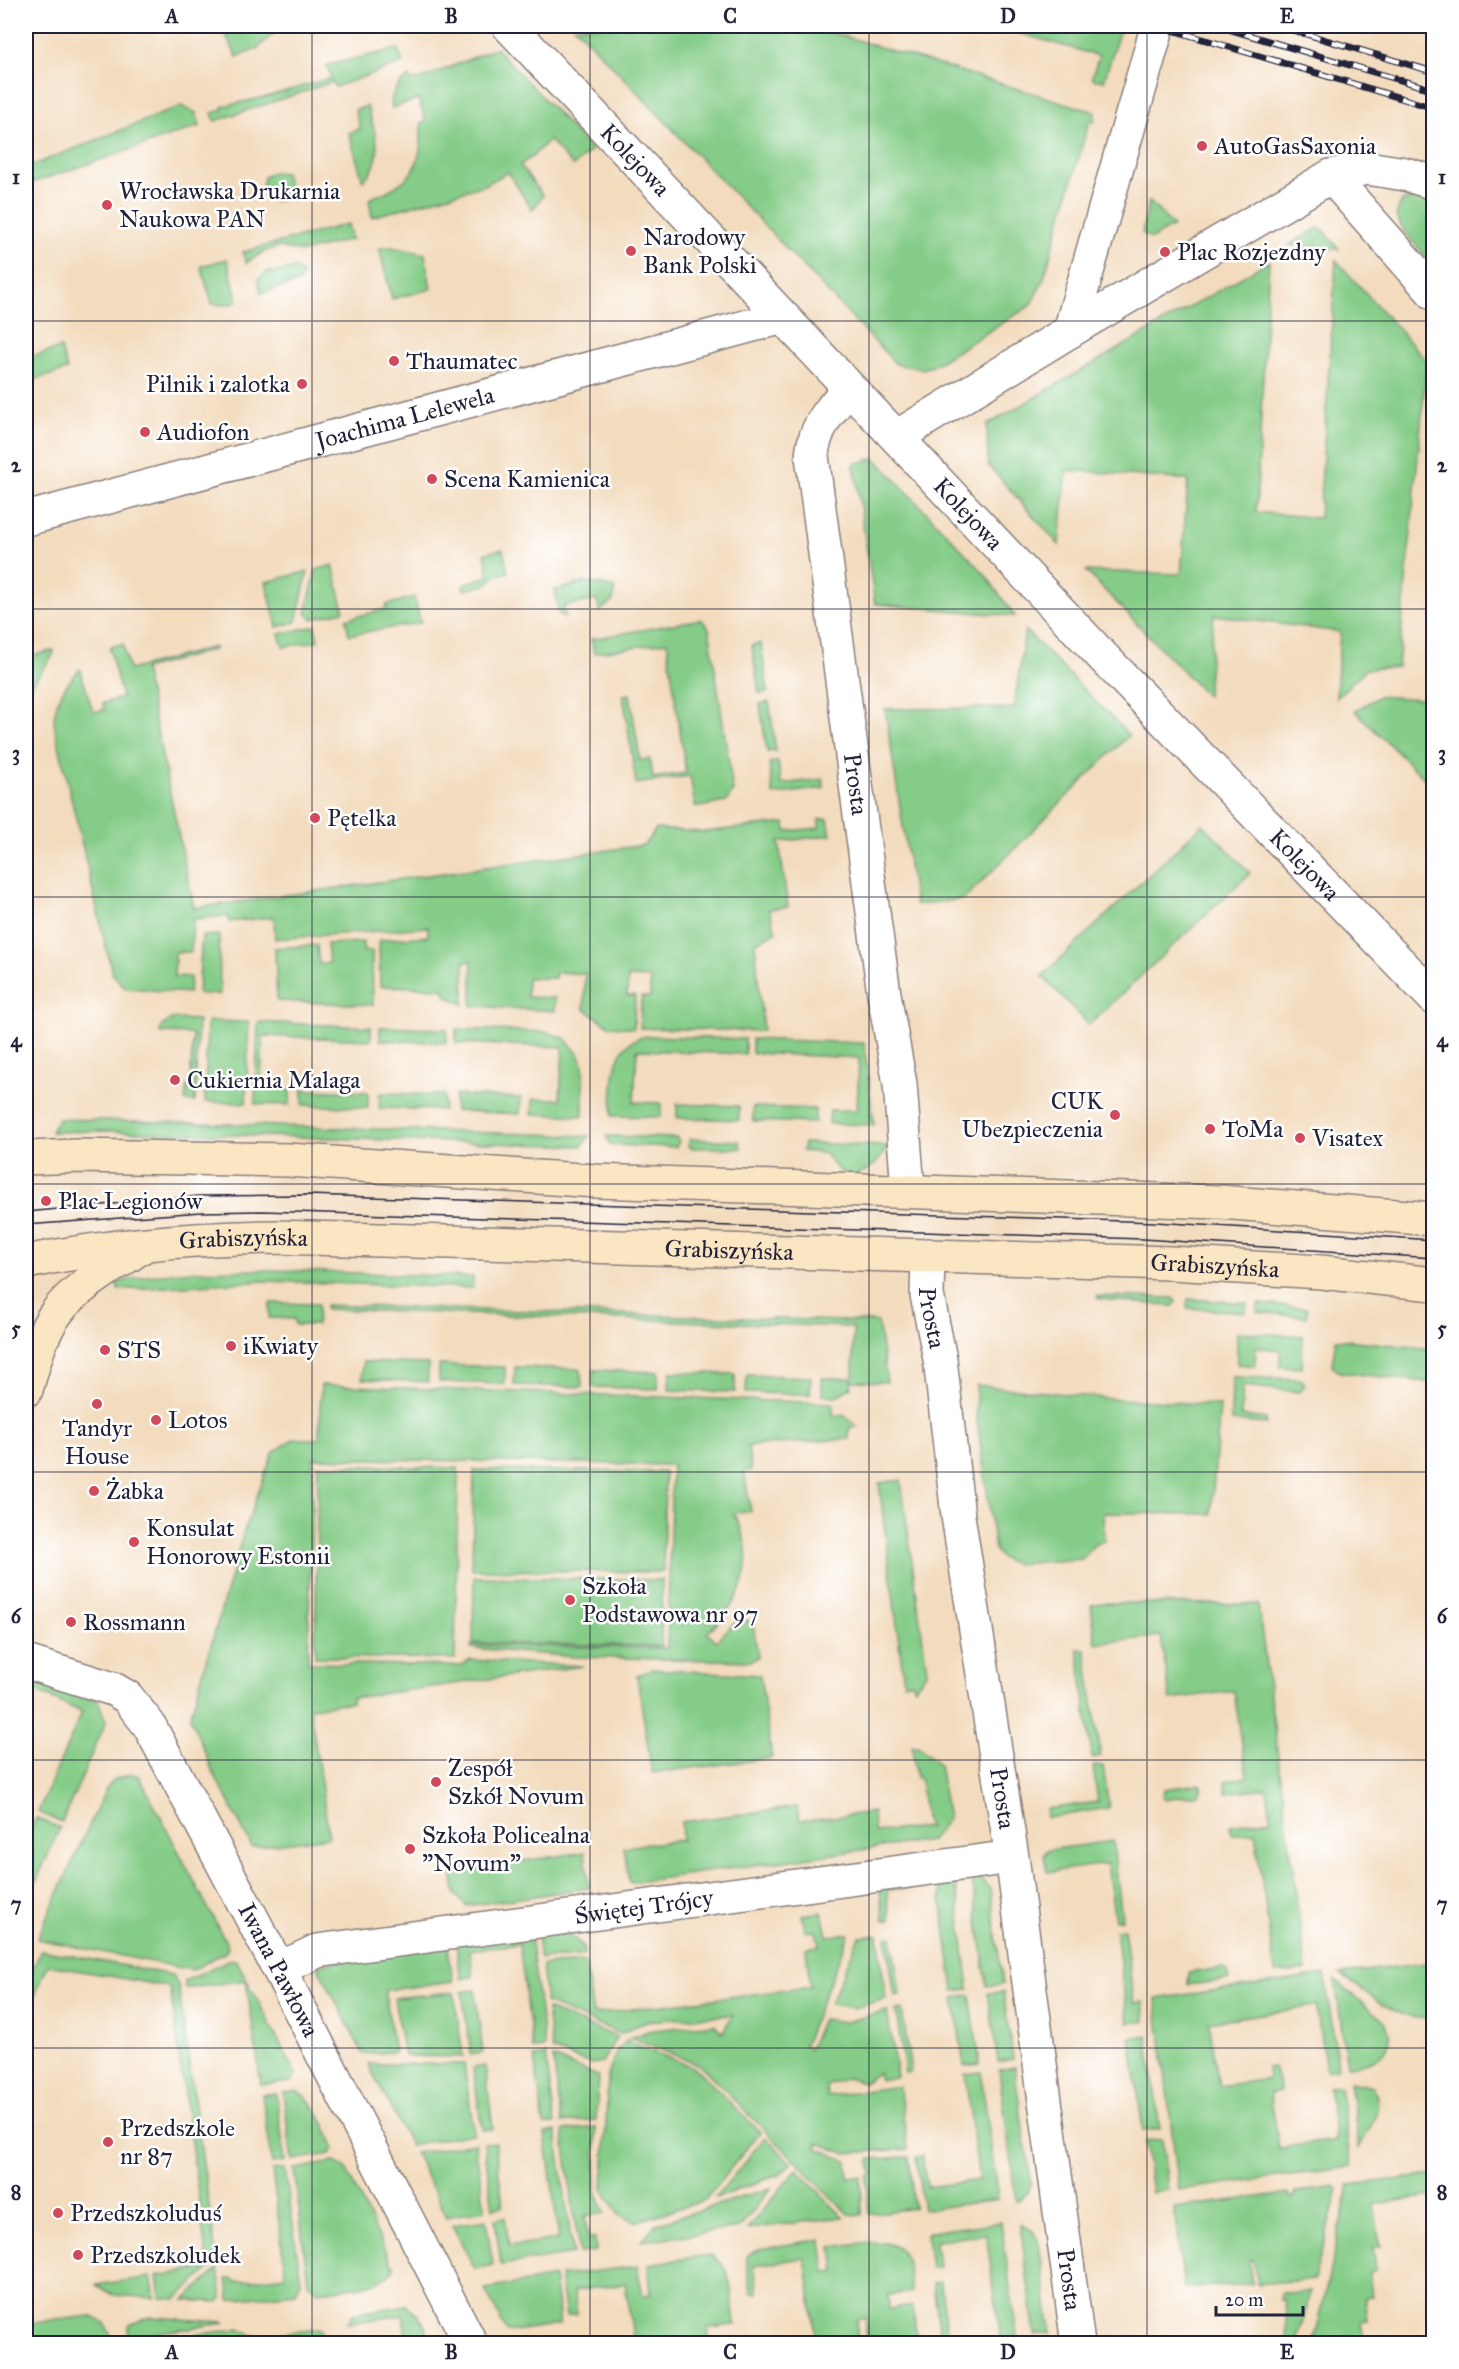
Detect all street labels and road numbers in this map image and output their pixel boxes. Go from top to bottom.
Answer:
street label: Kolejowa [594,117,677,203]
street label: Joachima Lelewela [309,380,498,457]
street label: Kolejowa [927,471,1010,557]
street label: Prosta [837,751,875,818]
street label: Kolejowa [1263,822,1347,908]
street label: Grabiszyńska [178,1222,309,1256]
street label: Grabiszyńska [664,1233,795,1267]
street label: Grabiszyńska [1150,1247,1281,1285]
street label: Prosta [912,1287,953,1352]
street label: Prosta [983,1765,1022,1832]
street label: Świętej Trójcy [573,1882,716,1931]
street label: Iwana Pawłowa [231,1898,327,2043]
street label: Prosta [1050,2247,1088,2313]

